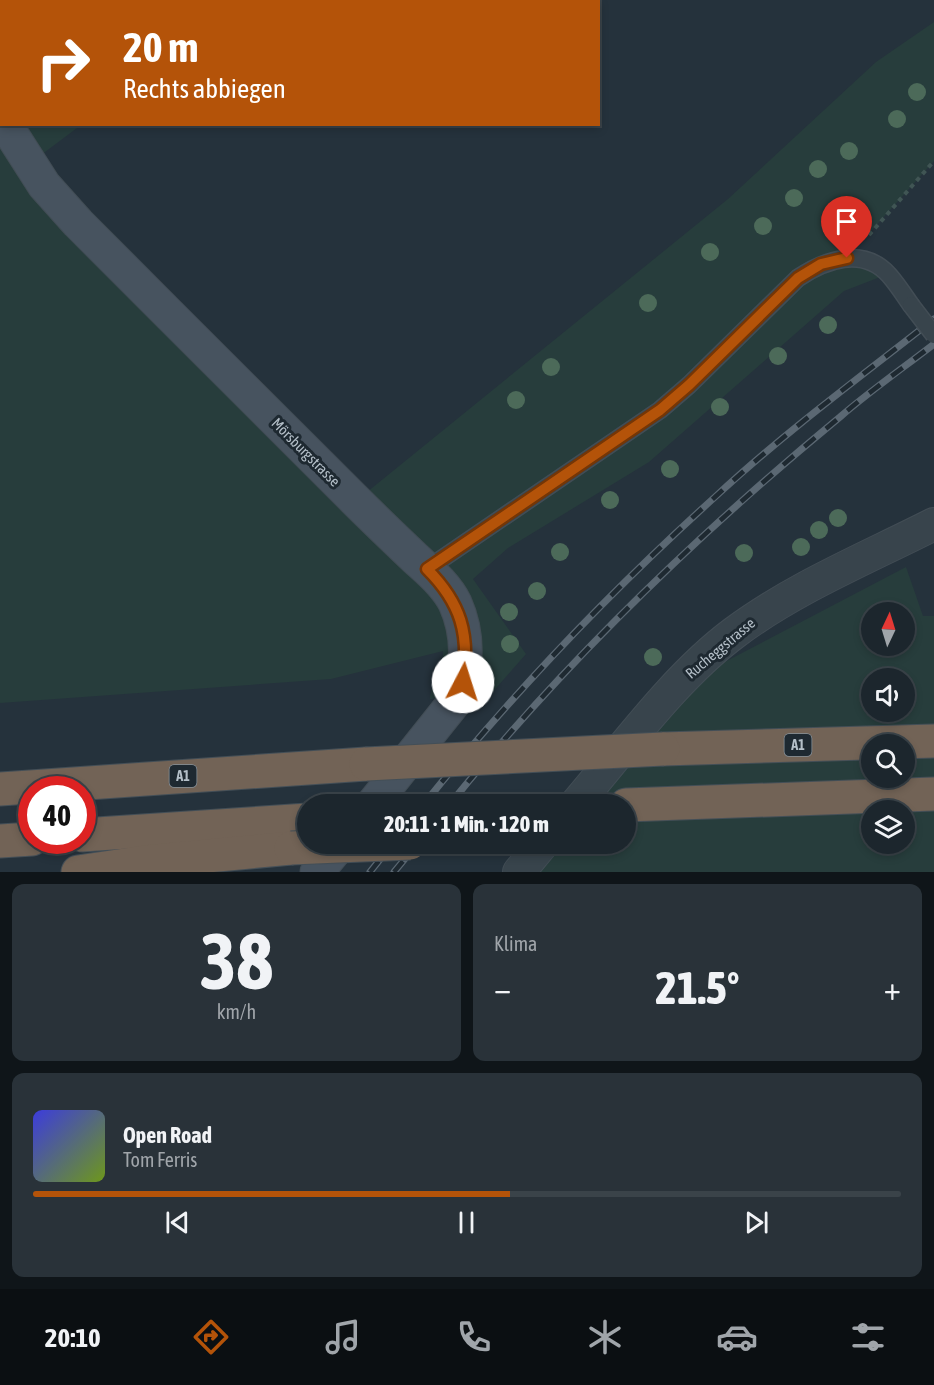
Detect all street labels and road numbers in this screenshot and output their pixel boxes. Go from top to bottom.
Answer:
street label: Mörsburgstrasse [268,414,344,490]
street label: Rucheggstrasse [682,614,758,682]
road number: A1 [784,734,812,756]
road number: A1 [170,765,196,787]

